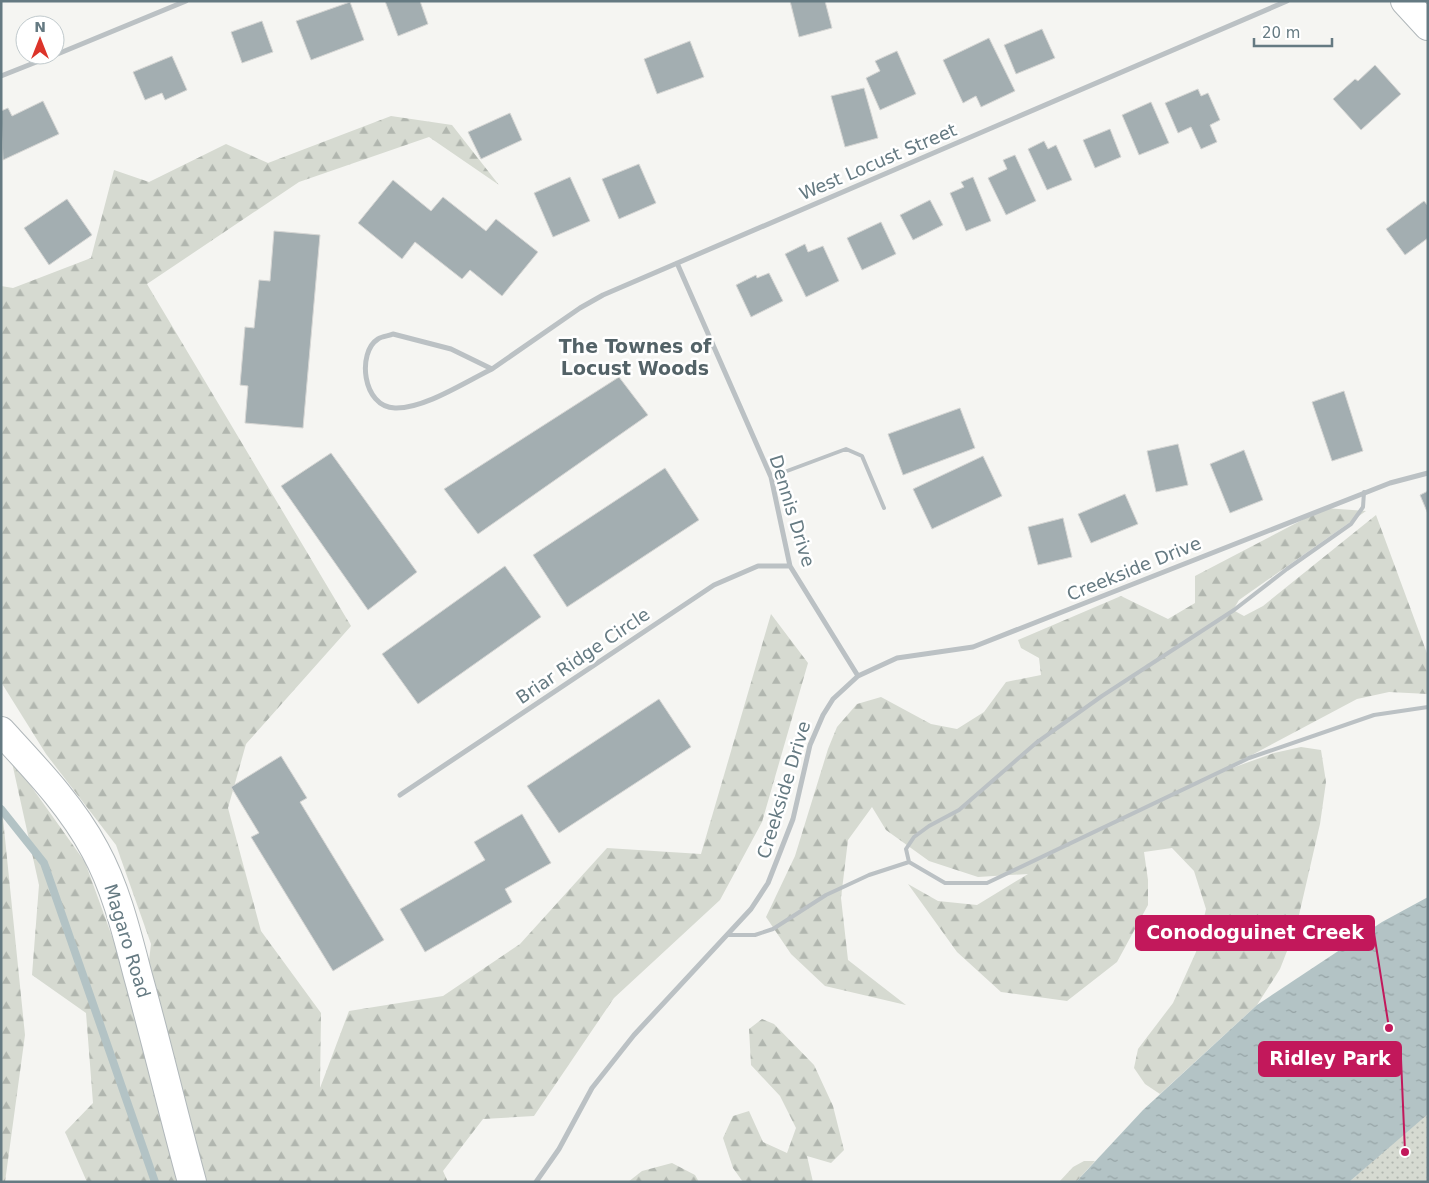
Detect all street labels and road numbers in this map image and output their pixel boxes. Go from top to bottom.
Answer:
street label: West Locust Street [796,119,960,204]
street label: Dennis Drive [766,452,819,569]
street label: Creekside Drive [1064,532,1204,605]
street label: Briar Ridge Circle [512,603,654,708]
street label: Creekside Drive [753,719,814,861]
street label: Magaro Road [100,881,155,1000]

